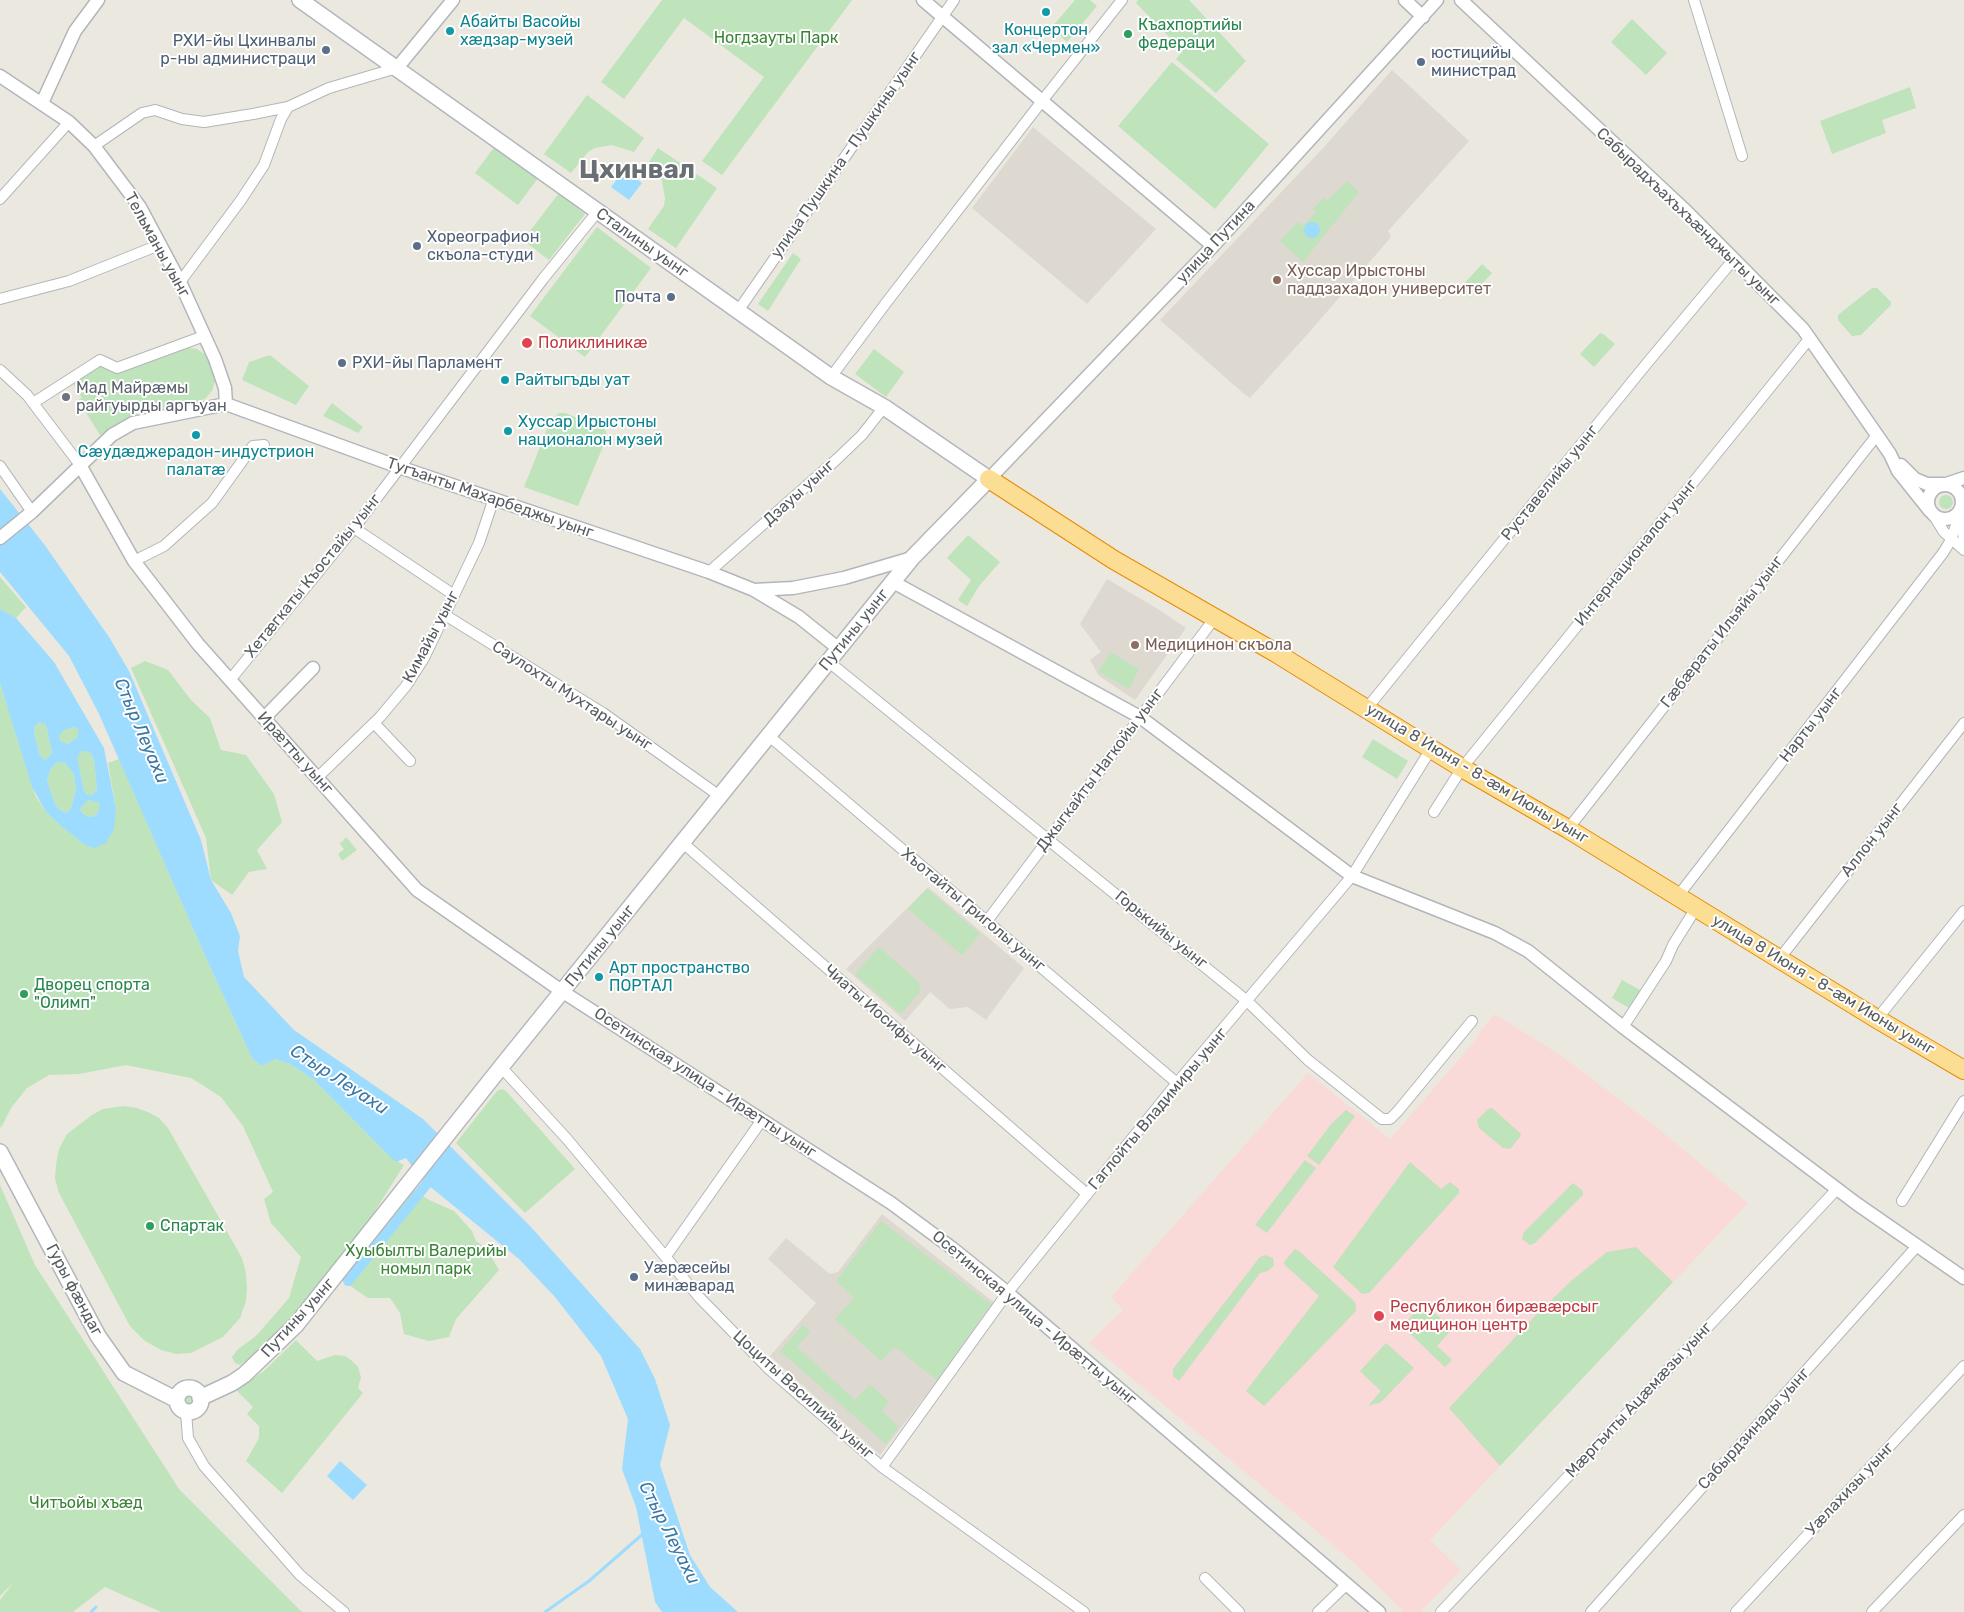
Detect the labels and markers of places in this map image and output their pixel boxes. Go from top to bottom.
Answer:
marker: Концертон зал «Чермен» [1040,6,1052,18]
place label: Абайты Васойы хæдзар-музей [460,12,581,50]
place label: Къахпортийы федераци [1138,15,1242,53]
place label: Концертон зал «Чермен» [992,20,1100,58]
marker: Абайты Васойы хæдзар-музей [444,25,456,37]
marker: Къахпортийы федераци [1122,28,1134,40]
place label: РХИ-йы Цхинвалы р-ны администраци [160,31,316,69]
place label: юстицийы министрад [1431,43,1516,81]
marker: РХИ-йы Цхинвалы р-ны администраци [320,44,332,56]
marker: юстицийы министрад [1415,56,1427,68]
place label: Хореографион скъола-студи [427,227,539,265]
marker: Хореографион скъола-студи [411,240,423,252]
place label: Хуссар Ирыстоны паддзахадон университет [1287,261,1491,299]
marker: Хуссар Ирыстоны паддзахадон университет [1271,274,1283,286]
place label: Почта [615,287,661,307]
marker: Почта [665,291,677,303]
place label: Поликлиникæ [538,333,647,353]
marker: Поликлиникæ [520,336,534,350]
place label: РХИ-йы Парламент [352,353,502,373]
marker: РХИ-йы Парламент [336,357,348,369]
place label: Райтыгъды уат [515,370,630,390]
marker: Райтыгъды уат [499,374,511,386]
place label: Мад Майрæмы райгуырды аргъуан [76,378,227,416]
marker: Мад Майрæмы райгуырды аргъуан [60,391,72,403]
place label: Хуссар Ирыстоны националон музей [518,412,663,450]
marker: Хуссар Ирыстоны националон музей [502,425,514,437]
marker: Сæудæджерадон-индустрион палатæ [190,429,202,441]
place label: Сæудæджерадон-индустрион палатæ [78,442,314,480]
place label: Медицинон скъола [1145,635,1292,655]
marker: Медицинон скъола [1129,639,1141,651]
place label: Арт пространство ПОРТАЛ [609,958,750,996]
marker: Арт пространство ПОРТАЛ [593,971,605,983]
place label: Дворец спорта "Олимп" [34,975,150,1013]
marker: Дворец спорта "Олимп" [18,988,30,1000]
place label: Спартак [160,1216,224,1236]
marker: Спартак [144,1220,156,1232]
place label: Уæрæсейы минæварад [644,1258,734,1296]
marker: Уæрæсейы минæварад [628,1271,640,1283]
place label: Республикон бирæвæрсыг медицинон центр [1390,1297,1598,1335]
marker: Республикон бирæвæрсыг медицинон центр [1372,1309,1386,1323]

